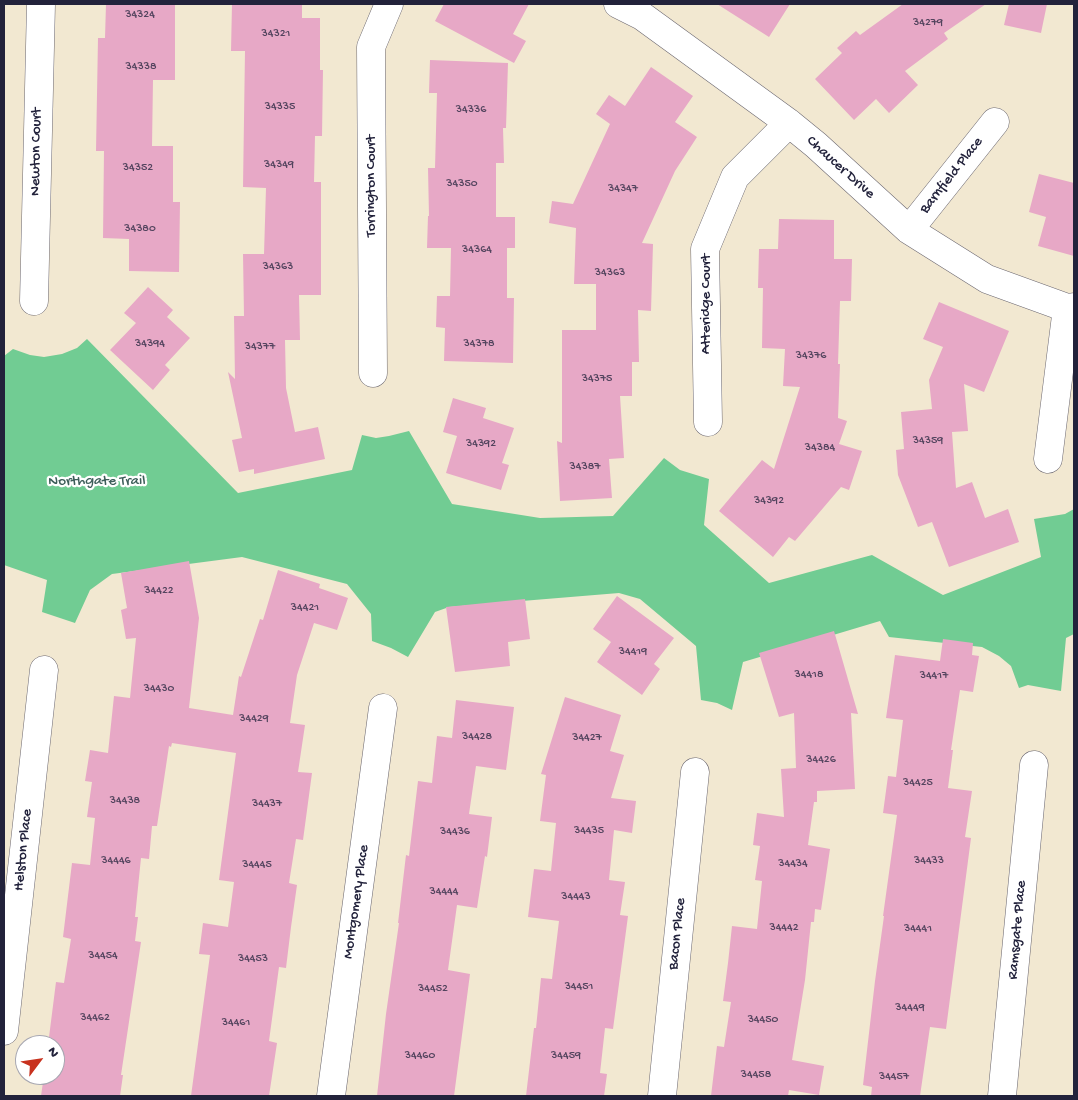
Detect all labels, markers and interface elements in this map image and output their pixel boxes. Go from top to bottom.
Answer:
house number: 34324 [125,8,155,22]
house number: 34279 [913,16,943,30]
house number: 34321 [262,27,290,41]
house number: 34338 [126,60,156,74]
house number: 34335 [265,100,295,114]
house number: 34336 [456,103,486,117]
street label: Newton Court [27,108,47,196]
street label: Chaucer Drive [802,133,878,203]
street label: Barnfield Place [916,134,988,218]
street label: Torrington Court [363,135,381,237]
house number: 34349 [264,158,294,172]
house number: 34352 [123,161,153,175]
house number: 34350 [446,177,478,191]
house number: 34347 [608,182,638,196]
house number: 34380 [124,222,156,236]
house number: 34364 [462,243,492,257]
street label: Atteridge Court [698,254,716,354]
house number: 34363 [263,260,293,274]
house number: 34363 [595,266,625,280]
house number: 34394 [135,337,165,351]
house number: 34378 [464,337,494,351]
house number: 34377 [245,340,275,354]
house number: 34376 [796,349,826,363]
house number: 34375 [582,372,612,386]
house number: 34359 [913,434,943,448]
house number: 34392 [466,437,496,451]
house number: 34384 [805,441,835,455]
house number: 34387 [570,460,600,474]
park label: Northgate Trail [48,473,146,491]
house number: 34392 [754,494,784,508]
house number: 34422 [144,584,174,598]
house number: 34421 [291,601,319,615]
house number: 34419 [619,645,647,659]
house number: 34418 [794,668,824,682]
house number: 34417 [920,669,948,683]
house number: 34430 [144,682,174,696]
house number: 34429 [239,712,269,726]
house number: 34428 [462,730,492,744]
house number: 34427 [572,731,602,745]
house number: 34426 [806,753,836,767]
house number: 34425 [903,776,933,790]
house number: 34438 [110,794,140,808]
house number: 34437 [252,797,282,811]
street label: Helston Place [11,808,37,892]
house number: 34435 [574,824,604,838]
house number: 34436 [440,825,470,839]
street label: Montgomery Place [340,844,374,960]
house number: 34446 [101,854,131,868]
house number: 34433 [914,854,944,868]
house number: 34434 [778,857,808,871]
house number: 34445 [242,858,272,872]
street label: Ramsgate Place [1005,880,1031,980]
house number: 34444 [430,885,458,899]
house number: 34443 [561,890,591,904]
street label: Bacon Place [665,897,691,971]
house number: 34442 [769,921,799,935]
house number: 34441 [904,922,932,936]
house number: 34454 [88,949,118,963]
house number: 34453 [238,952,268,966]
house number: 34451 [565,980,593,994]
house number: 34452 [418,982,448,996]
house number: 34449 [895,1001,925,1015]
house number: 34462 [80,1011,110,1025]
house number: 34450 [748,1013,778,1027]
house number: 34461 [222,1016,250,1030]
north arrow [15,1035,65,1085]
text: N [43,1044,62,1061]
house number: 34460 [405,1049,435,1063]
house number: 34459 [551,1049,581,1063]
house number: 34458 [741,1068,771,1082]
house number: 34457 [879,1070,909,1084]

